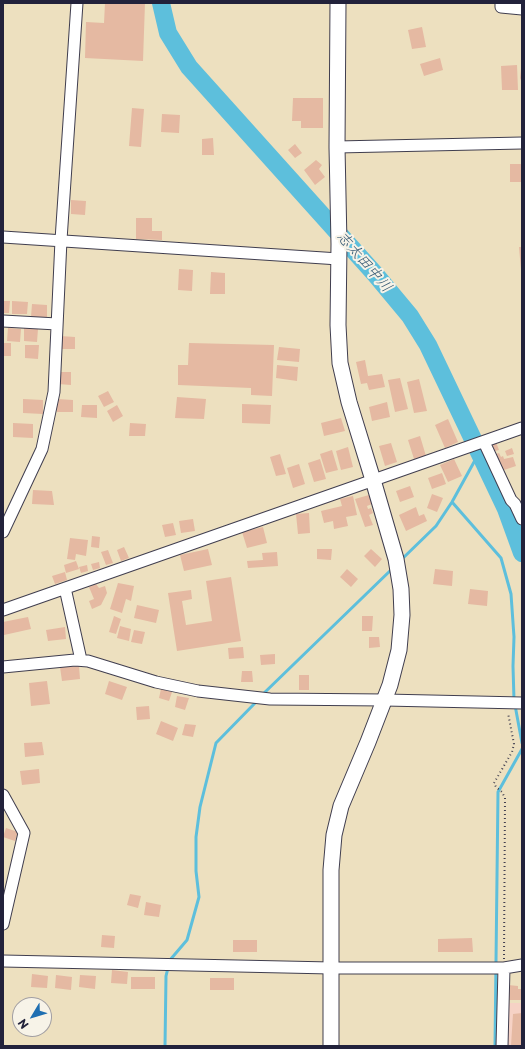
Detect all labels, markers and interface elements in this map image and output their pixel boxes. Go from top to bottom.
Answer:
water label: 志太田中川 [333,228,395,296]
north arrow [12,997,52,1037]
text: N [14,1015,32,1033]

